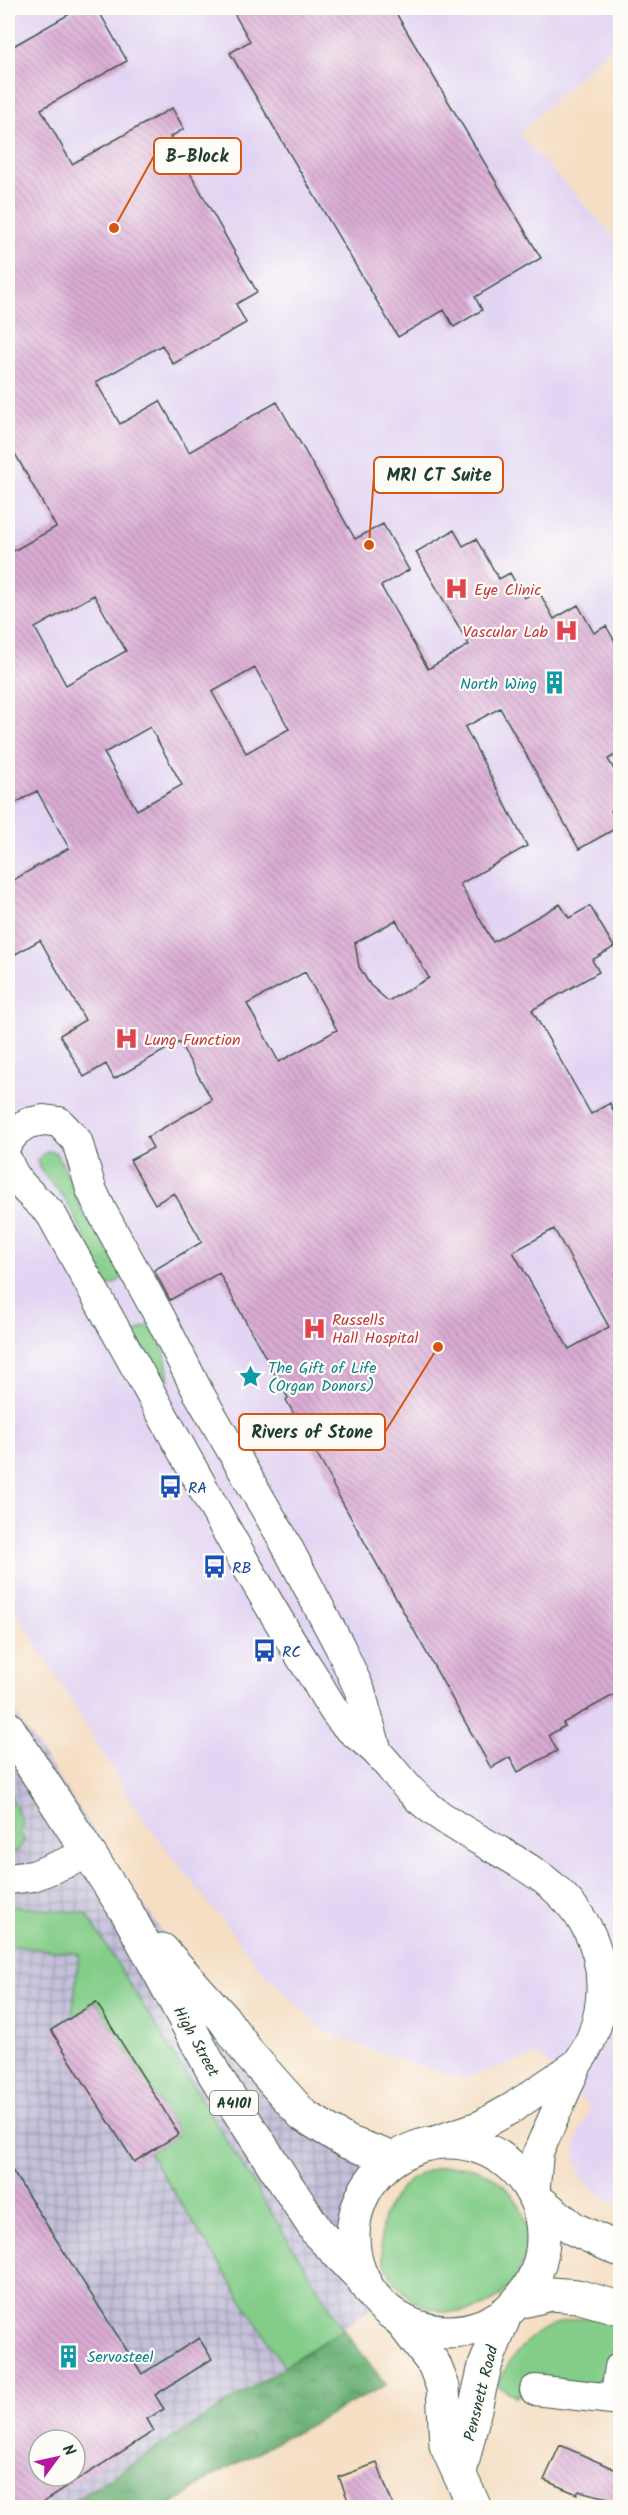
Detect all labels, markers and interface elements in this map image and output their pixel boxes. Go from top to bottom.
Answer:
callout: B-Block [154,138,241,174]
text: B-Block [166,143,229,172]
callout: MRI CT Suite [374,457,503,493]
text: MRI CT Suite [386,462,492,491]
hospital icon: Eye Clinic [443,576,469,602]
place label: Eye Clinic [474,578,541,603]
hospital icon: Vascular Lab [553,618,579,644]
place label: Vascular Lab [463,620,549,645]
building icon: North Wing [542,670,568,696]
place label: North Wing [460,672,537,697]
hospital icon: Lung Function [113,1026,139,1052]
place label: Lung Function [144,1028,240,1053]
place label: Russells Hall Hospital [332,1308,418,1351]
hospital icon: Russells Hall Hospital [301,1315,327,1341]
place label: The Gift of Life (Organ Donors) [268,1356,376,1399]
place icon: The Gift of Life (Organ Donors) [237,1363,263,1389]
callout: Rivers of Stone [239,1414,385,1450]
text: Rivers of Stone [251,1419,373,1448]
bus stop icon: RA [157,1474,183,1500]
place label: RA [188,1476,207,1501]
bus stop icon: RB [201,1554,227,1580]
place label: RB [232,1556,252,1581]
bus stop icon: RC [251,1638,277,1664]
place label: RC [282,1640,301,1665]
street label: High Street [166,2002,226,2082]
road number: A4101 [210,2091,258,2115]
street label: Pensnett Road [457,2342,506,2444]
building icon: Servosteel [56,2343,82,2369]
place label: Servosteel [87,2345,153,2370]
north arrow [27,2428,87,2488]
text: N [55,2440,82,2462]

